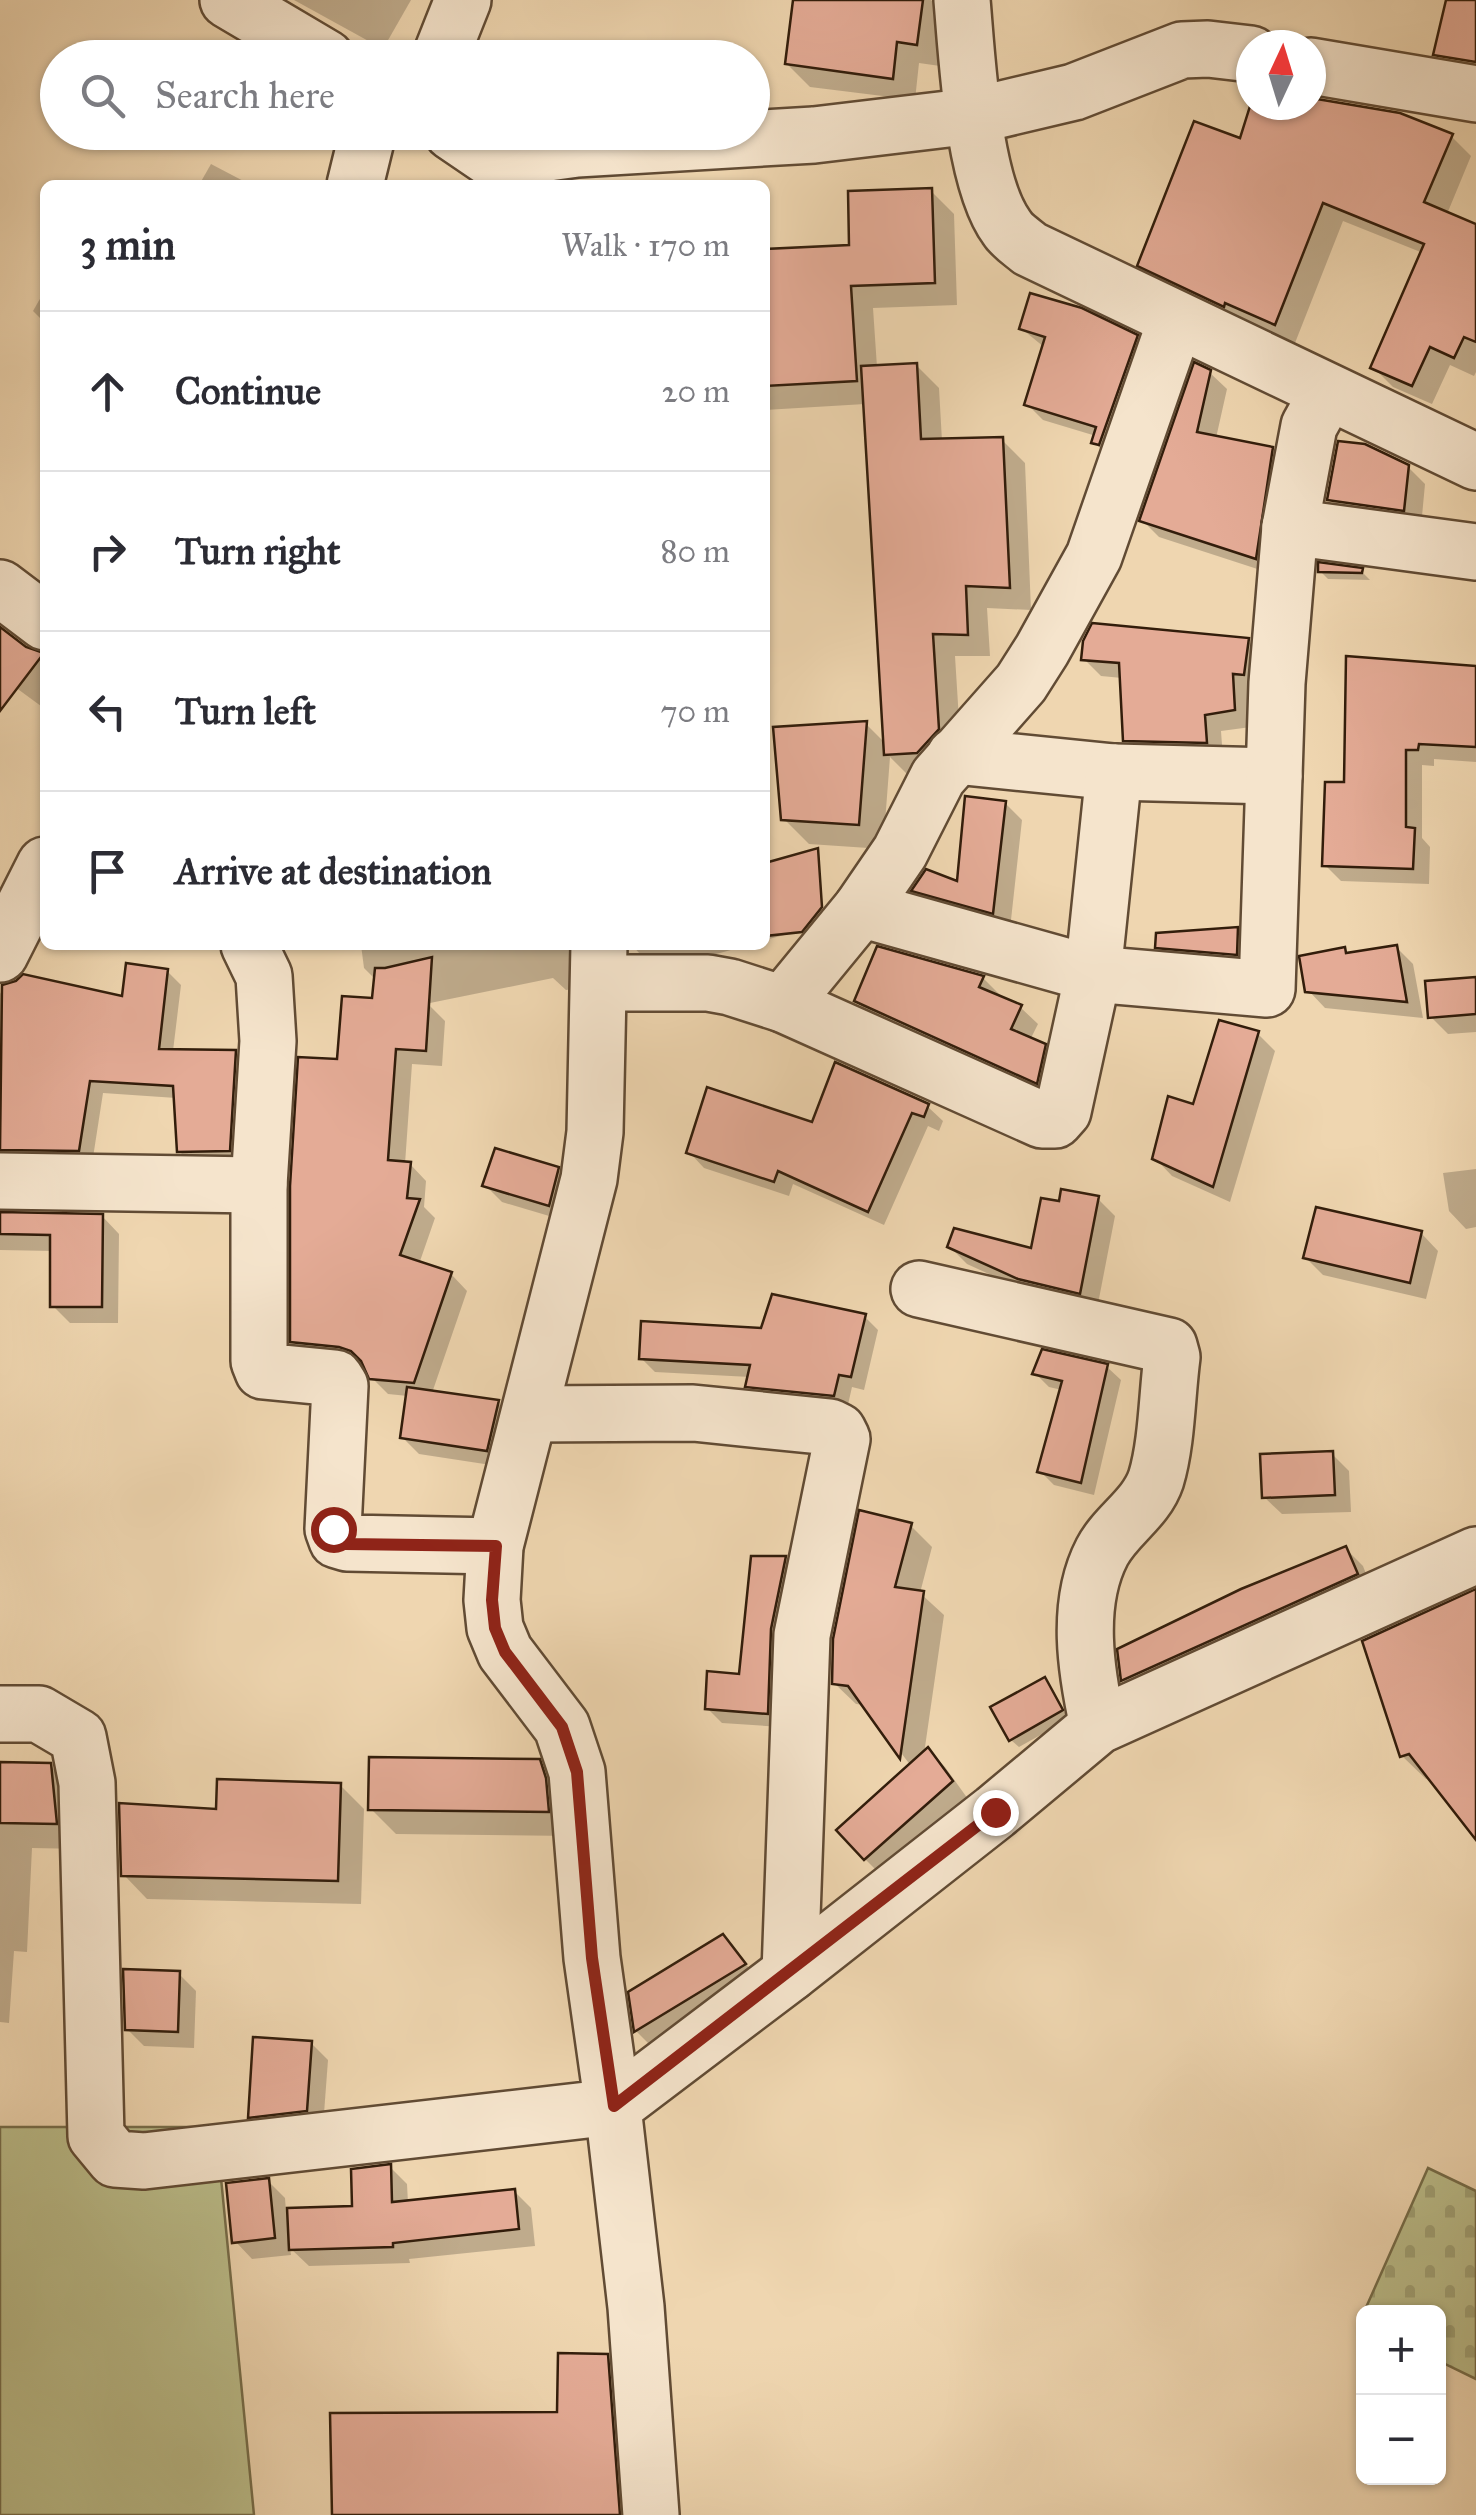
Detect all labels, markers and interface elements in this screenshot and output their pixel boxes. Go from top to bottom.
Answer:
north arrow [1236,30,1326,120]
search box [40,40,770,150]
icon: search [75,68,130,123]
text: Search here [155,72,335,118]
text: 3 min [80,219,175,271]
text: Walk · 170 m [561,226,730,265]
icon: ahead [80,364,135,419]
text: Continue [175,368,321,414]
text: 20 m [662,372,730,411]
icon: right [80,524,135,579]
text: Turn right [175,528,341,574]
text: 80 m [661,532,730,571]
icon: left [80,684,135,739]
text: Turn left [175,688,316,734]
text: 70 m [661,692,730,731]
icon: arrive [80,844,135,899]
text: Arrive at destination [175,848,492,894]
route start [311,1507,357,1553]
route end [973,1790,1019,1836]
map controls [1356,2305,1446,2485]
button: + [1356,2305,1446,2395]
button: − [1356,2395,1446,2485]

